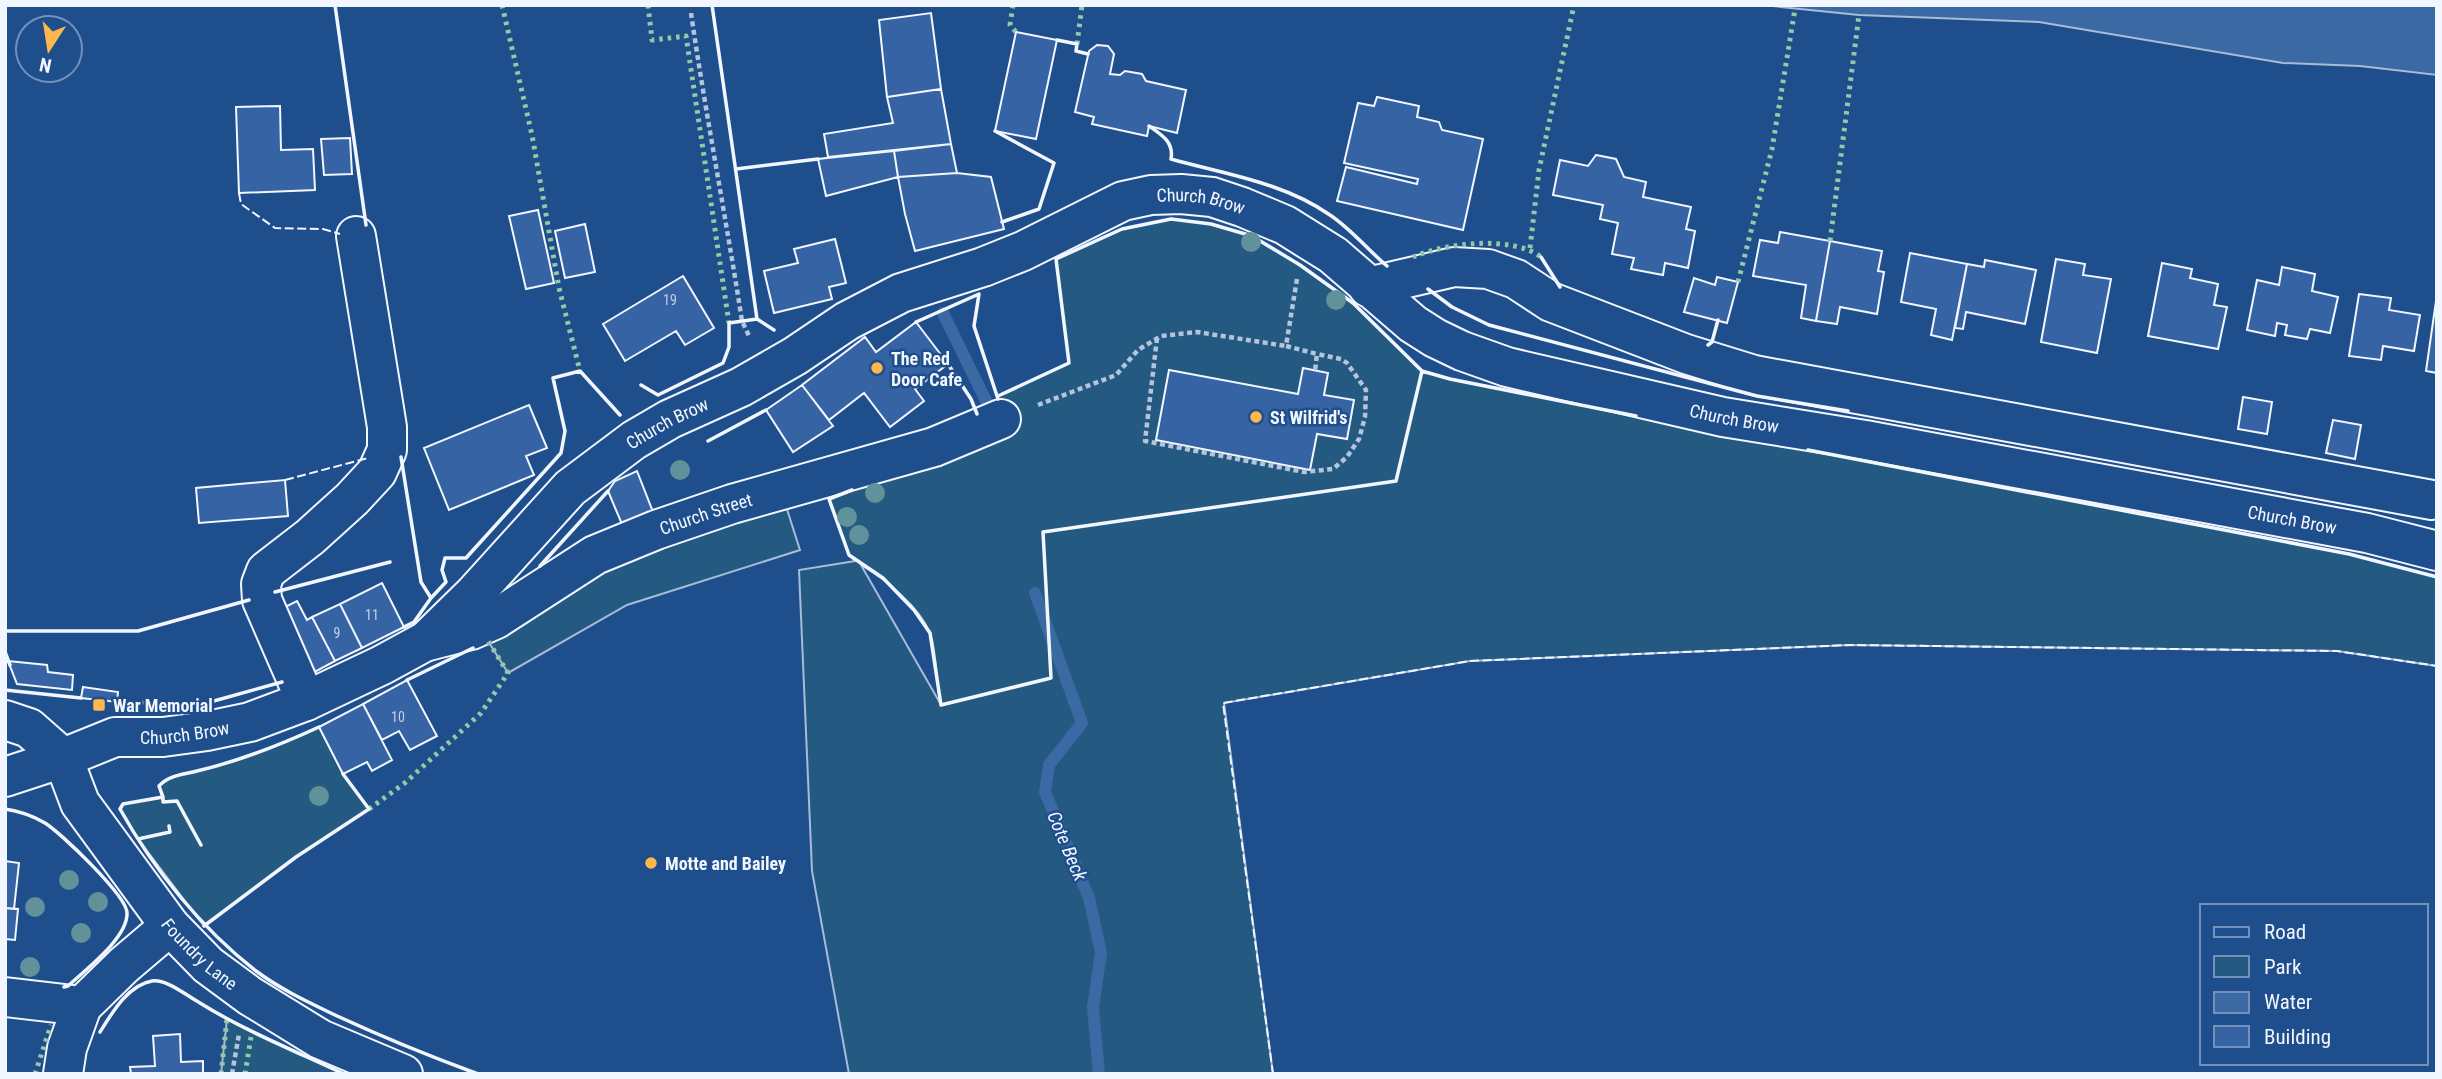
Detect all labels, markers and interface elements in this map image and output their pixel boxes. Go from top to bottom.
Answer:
north arrow [14,14,84,84]
text: N [37,53,54,78]
street label: Church Brow [1156,183,1248,218]
house number: 19 [663,292,677,308]
place label: The Red Door Cafe [891,348,963,390]
marker: The Red Door Cafe [869,360,885,376]
street label: Church Brow [622,393,712,453]
street label: Church Brow [1688,399,1781,436]
place label: St Wilfrid's [1270,407,1348,428]
marker: St Wilfrid's [1248,409,1264,425]
street label: Church Street [657,488,754,539]
street label: Church Brow [2246,501,2339,538]
house number: 11 [365,607,379,623]
house number: 9 [334,625,340,641]
place label: War Memorial [113,695,213,716]
marker: War Memorial [91,697,107,713]
house number: 10 [391,709,405,725]
street label: Church Brow [140,716,231,748]
water label: Cote Beck [1042,808,1092,885]
place label: Motte and Bailey [665,853,786,874]
marker: Motte and Bailey [643,855,659,871]
legend [2200,904,2428,1065]
street label: Foundry Lane [157,914,242,994]
text: Road [2264,920,2306,944]
text: Park [2264,955,2302,979]
text: Water [2264,990,2312,1014]
text: Building [2264,1025,2331,1049]

